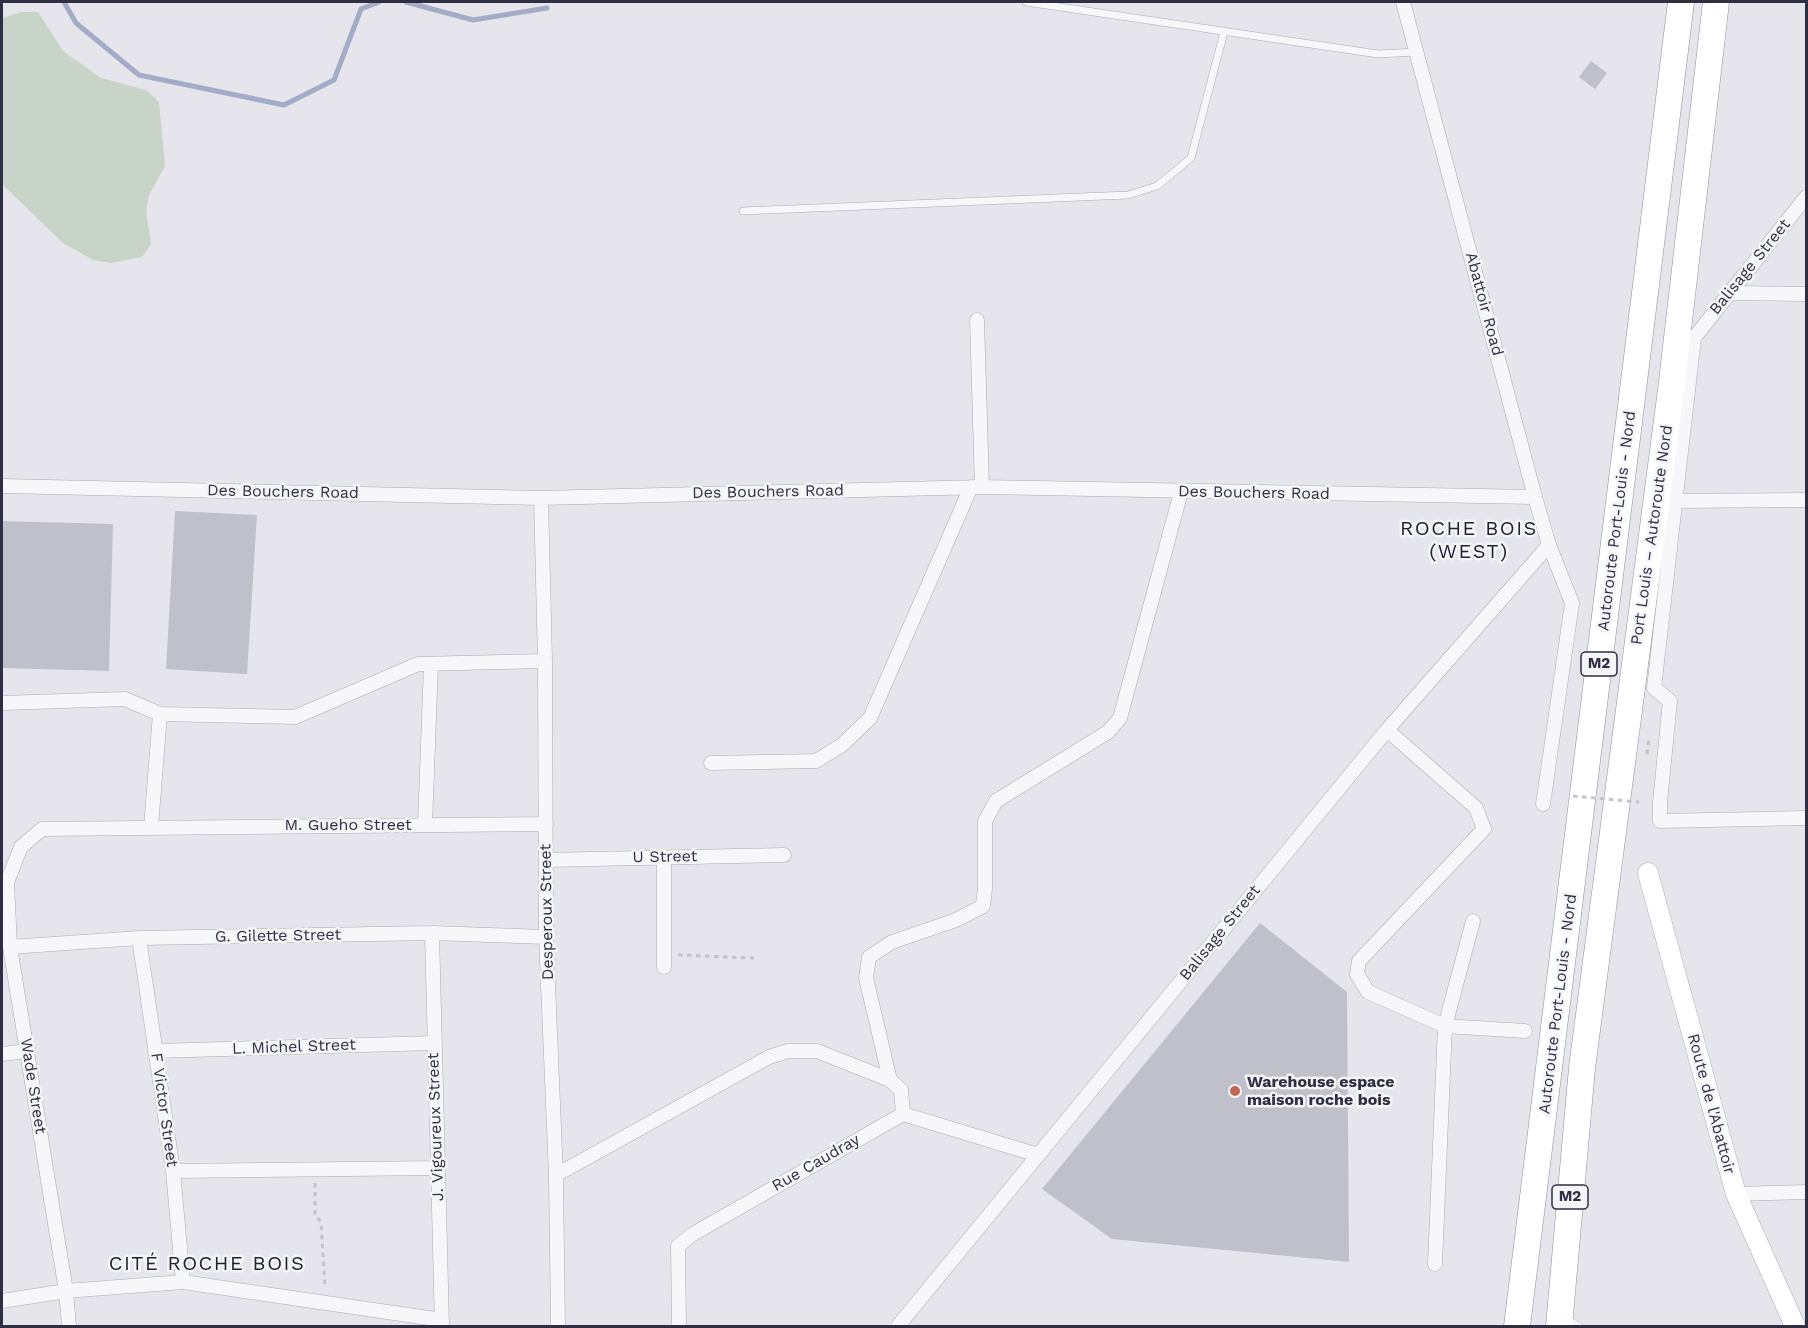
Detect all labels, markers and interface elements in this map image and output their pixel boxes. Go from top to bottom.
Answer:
street label: Balisage Street [1706,215,1794,319]
street label: Abattoir Road [1461,250,1507,358]
street label: Autoroute Port-Louis - Nord [1594,410,1640,632]
street label: Port Louis – Autoroute Nord [1627,424,1677,646]
street label: Des Bouchers Road [207,481,359,503]
street label: Des Bouchers Road [692,481,844,503]
street label: Des Bouchers Road [1178,482,1330,504]
district label: ROCHE BOIS (WEST) [1400,517,1538,564]
road number: M2 [1581,652,1617,676]
street label: M. Gueho Street [284,815,412,835]
street label: Desperoux Street [536,844,558,980]
street label: U Street [632,847,698,867]
street label: Balisage Street [1176,881,1264,985]
street label: Autoroute Port-Louis - Nord [1535,893,1581,1115]
street label: G. Gilette Street [215,925,341,947]
street label: Route de l'Abattoir [1683,1032,1739,1176]
street label: L. Michel Street [232,1035,356,1059]
street label: Wade Street [16,1037,50,1135]
street label: F Victor Street [146,1052,182,1168]
street label: J. Vigoureux Street [424,1052,448,1202]
place label: Warehouse espace maison roche bois [1247,1072,1395,1110]
marker: Warehouse espace maison roche bois [1228,1084,1242,1098]
street label: Rue Caudray [769,1130,863,1196]
road number: M2 [1552,1185,1588,1209]
district label: CITÉ ROCHE BOIS [109,1252,305,1276]

